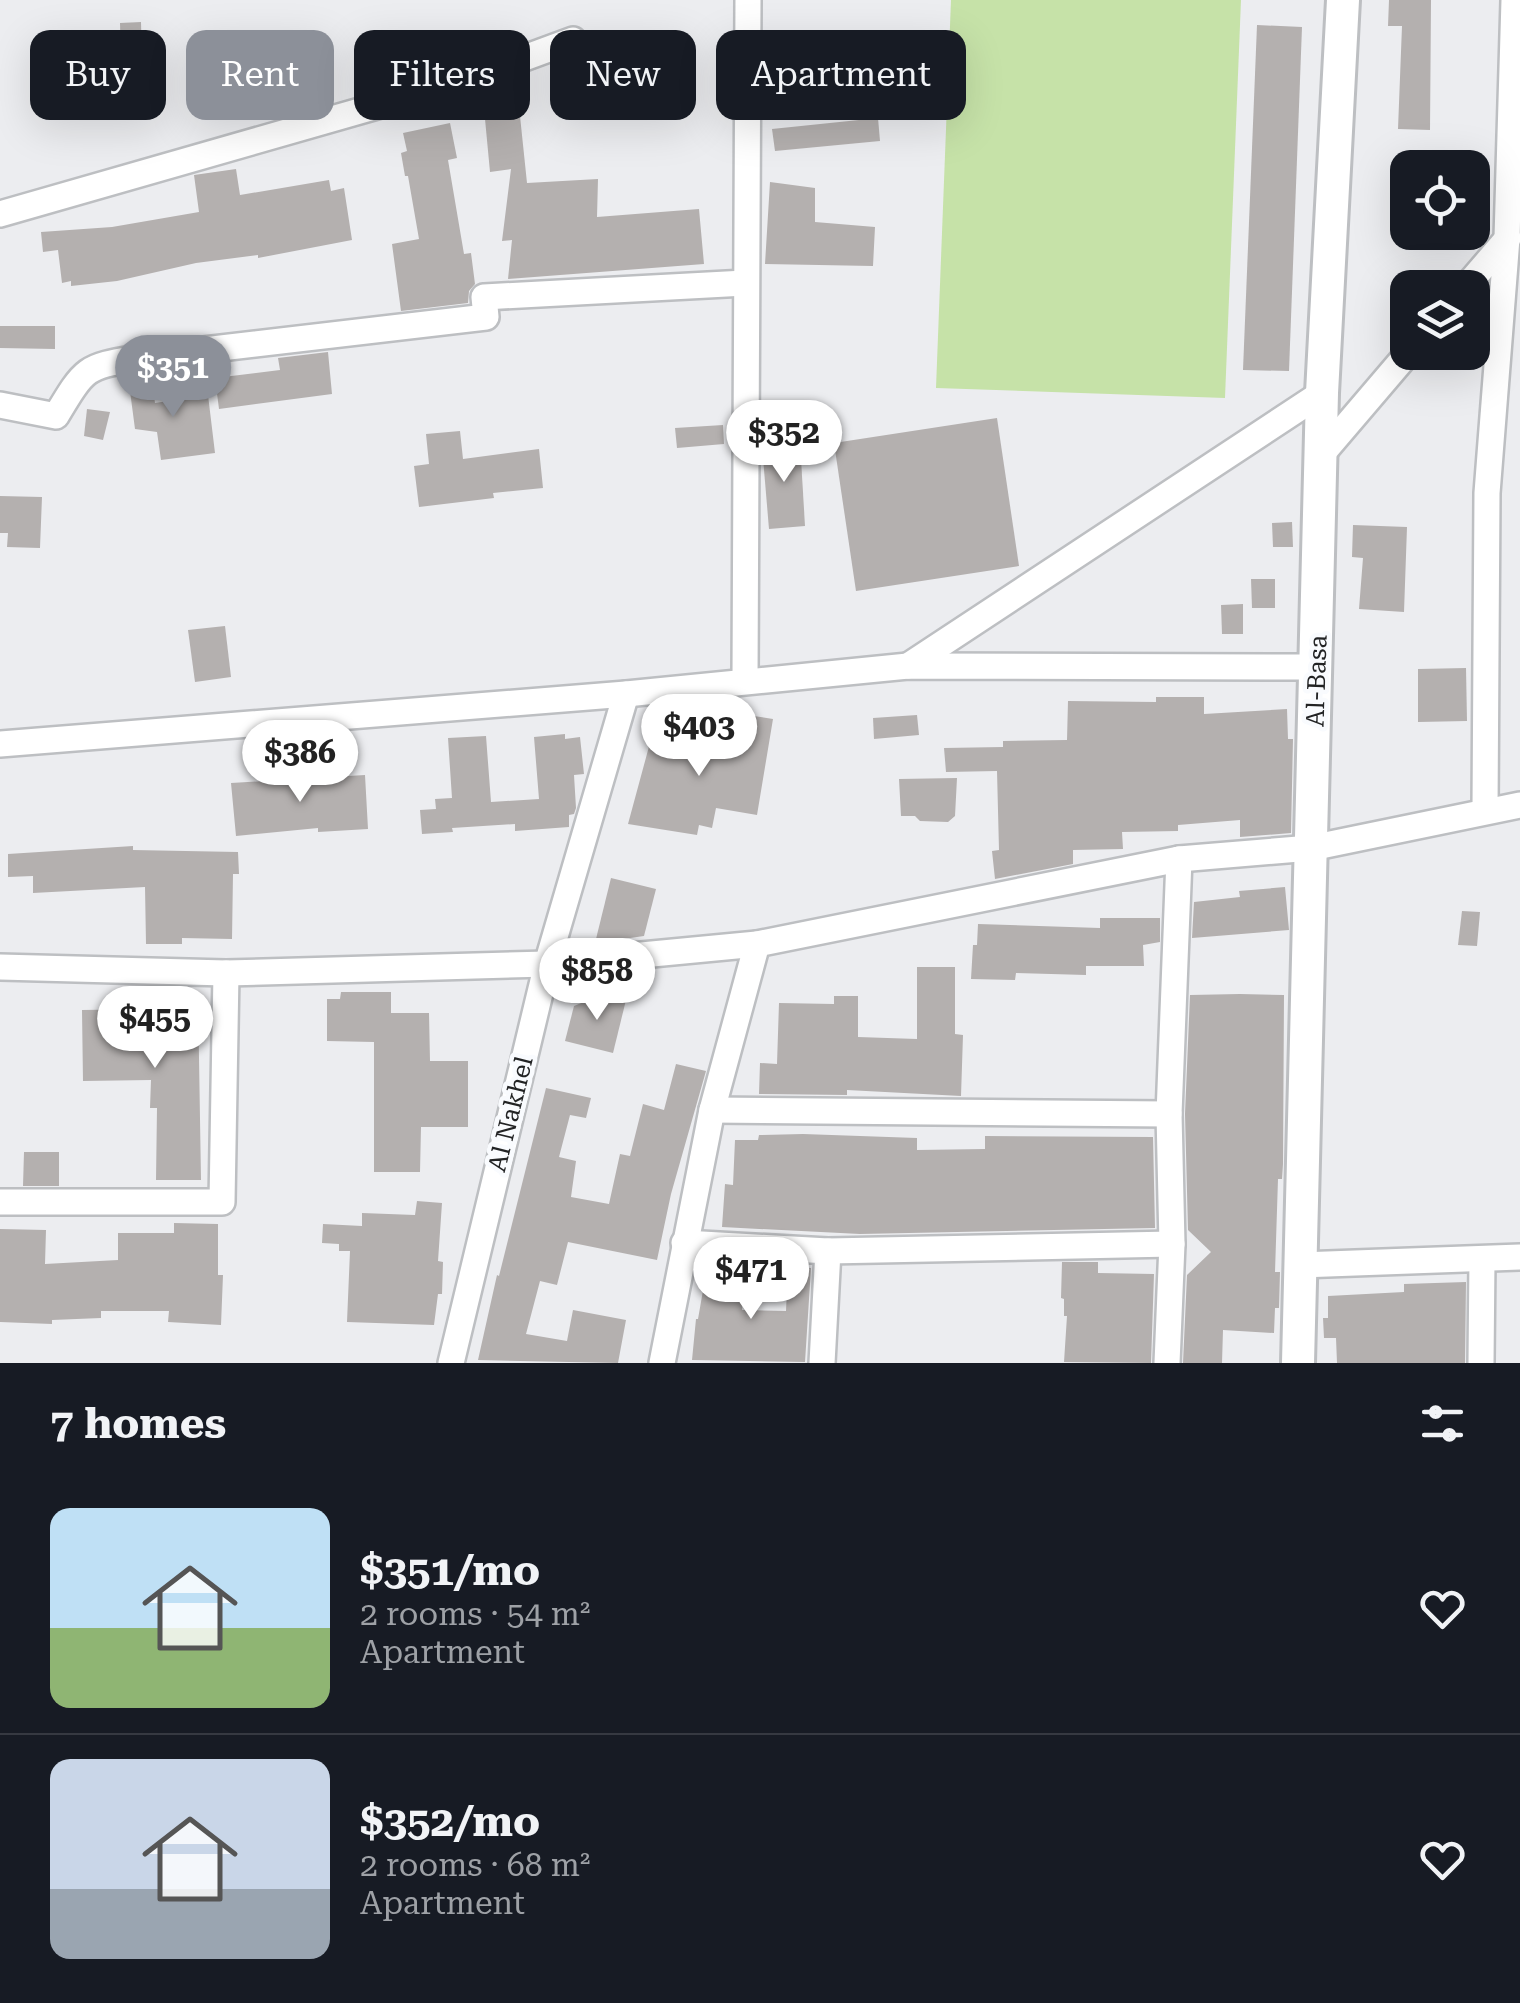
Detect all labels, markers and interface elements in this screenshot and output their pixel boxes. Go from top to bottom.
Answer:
chip: Buy [30,30,166,120]
chip: Rent [186,30,334,120]
chip: Filters [354,30,530,120]
chip: New [550,30,696,120]
chip: Apartment [716,30,966,120]
map controls [1390,150,1490,370]
button: locate [1390,150,1490,250]
button: layers [1390,270,1490,370]
pin: $351 [114,335,232,420]
text: $351 [137,348,209,386]
pin: $352 [725,400,843,485]
text: $352 [748,413,820,451]
street label: Al-Basa [1300,634,1333,728]
pin: $403 [640,694,758,779]
text: $403 [663,707,735,745]
pin: $386 [241,720,359,805]
text: $386 [264,733,336,771]
pin: $858 [538,938,656,1023]
text: $858 [561,951,633,989]
pin: $455 [96,986,214,1071]
text: $455 [119,999,191,1037]
street label: Al Nakhel [482,1053,539,1175]
pin: $471 [692,1237,810,1322]
text: $471 [715,1250,787,1288]
icon: filters [1415,1396,1470,1451]
text: 7 homes [50,1399,226,1448]
text: $351/mo [360,1546,540,1595]
icon: home [130,1548,250,1668]
icon: heart [1415,1581,1470,1636]
text: 2 rooms · 54 m² [360,1595,590,1633]
text: Apartment [360,1633,525,1671]
text: $352/mo [360,1797,540,1846]
icon: home [130,1799,250,1919]
icon: heart [1415,1832,1470,1887]
text: 2 rooms · 68 m² [360,1846,590,1884]
text: Apartment [360,1884,525,1922]

